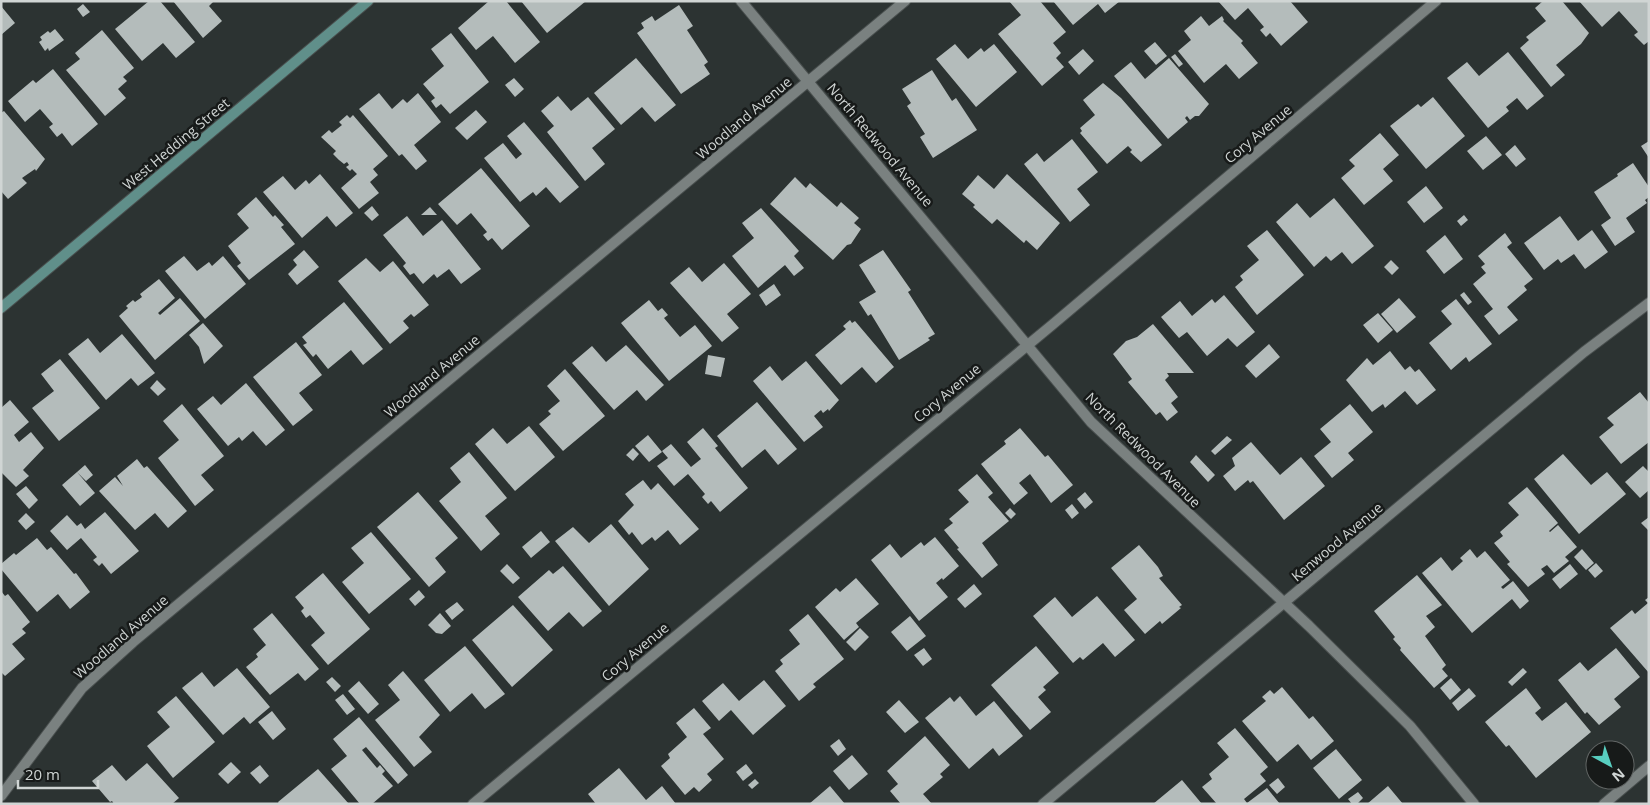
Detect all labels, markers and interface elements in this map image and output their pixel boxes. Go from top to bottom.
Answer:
street label: Woodland Avenue [692,72,796,163]
street label: North Redwood Avenue [823,79,938,210]
street label: West Hedding Street [118,93,233,194]
street label: Cory Avenue [1220,100,1295,167]
street label: Woodland Avenue [380,330,484,421]
street label: Cory Avenue [909,359,984,426]
street label: North Redwood Avenue [1082,388,1205,511]
street label: Kenwood Avenue [1287,498,1386,585]
street label: Woodland Avenue [69,590,172,683]
street label: Cory Avenue [597,618,672,685]
north arrow [1585,740,1635,790]
scale bar [18,758,98,790]
text: 20 m [25,764,60,784]
text: N [1608,764,1629,786]

